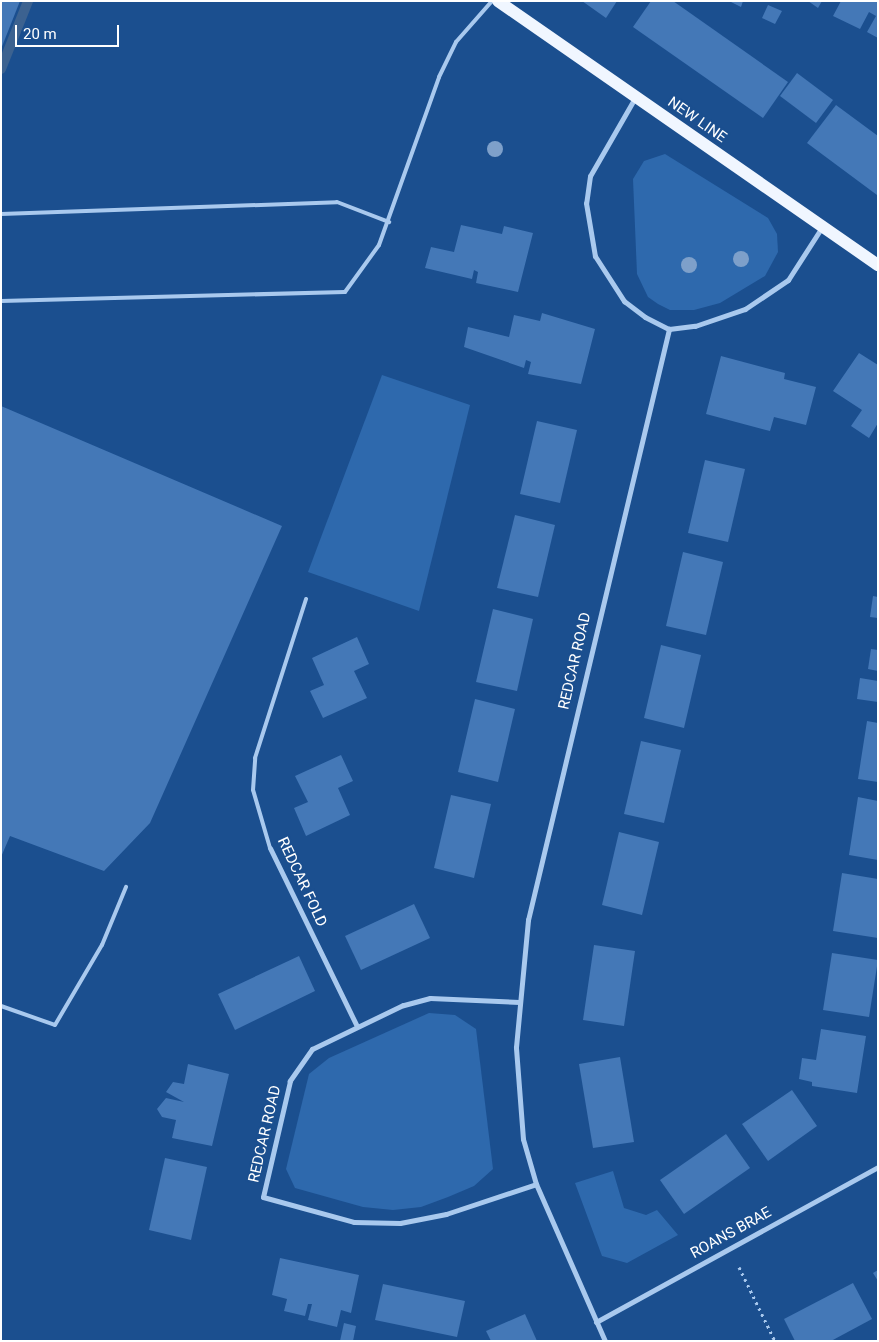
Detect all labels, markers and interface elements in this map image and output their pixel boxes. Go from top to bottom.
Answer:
scale bar [18,15,121,47]
text: 20 m [23,25,57,43]
street label: NEW LINE [664,93,730,147]
street label: REDCAR ROAD [555,611,595,711]
street label: REDCAR FOLD [273,834,331,930]
street label: REDCAR ROAD [245,1084,285,1184]
street label: ROANS BRAE [688,1203,774,1263]

